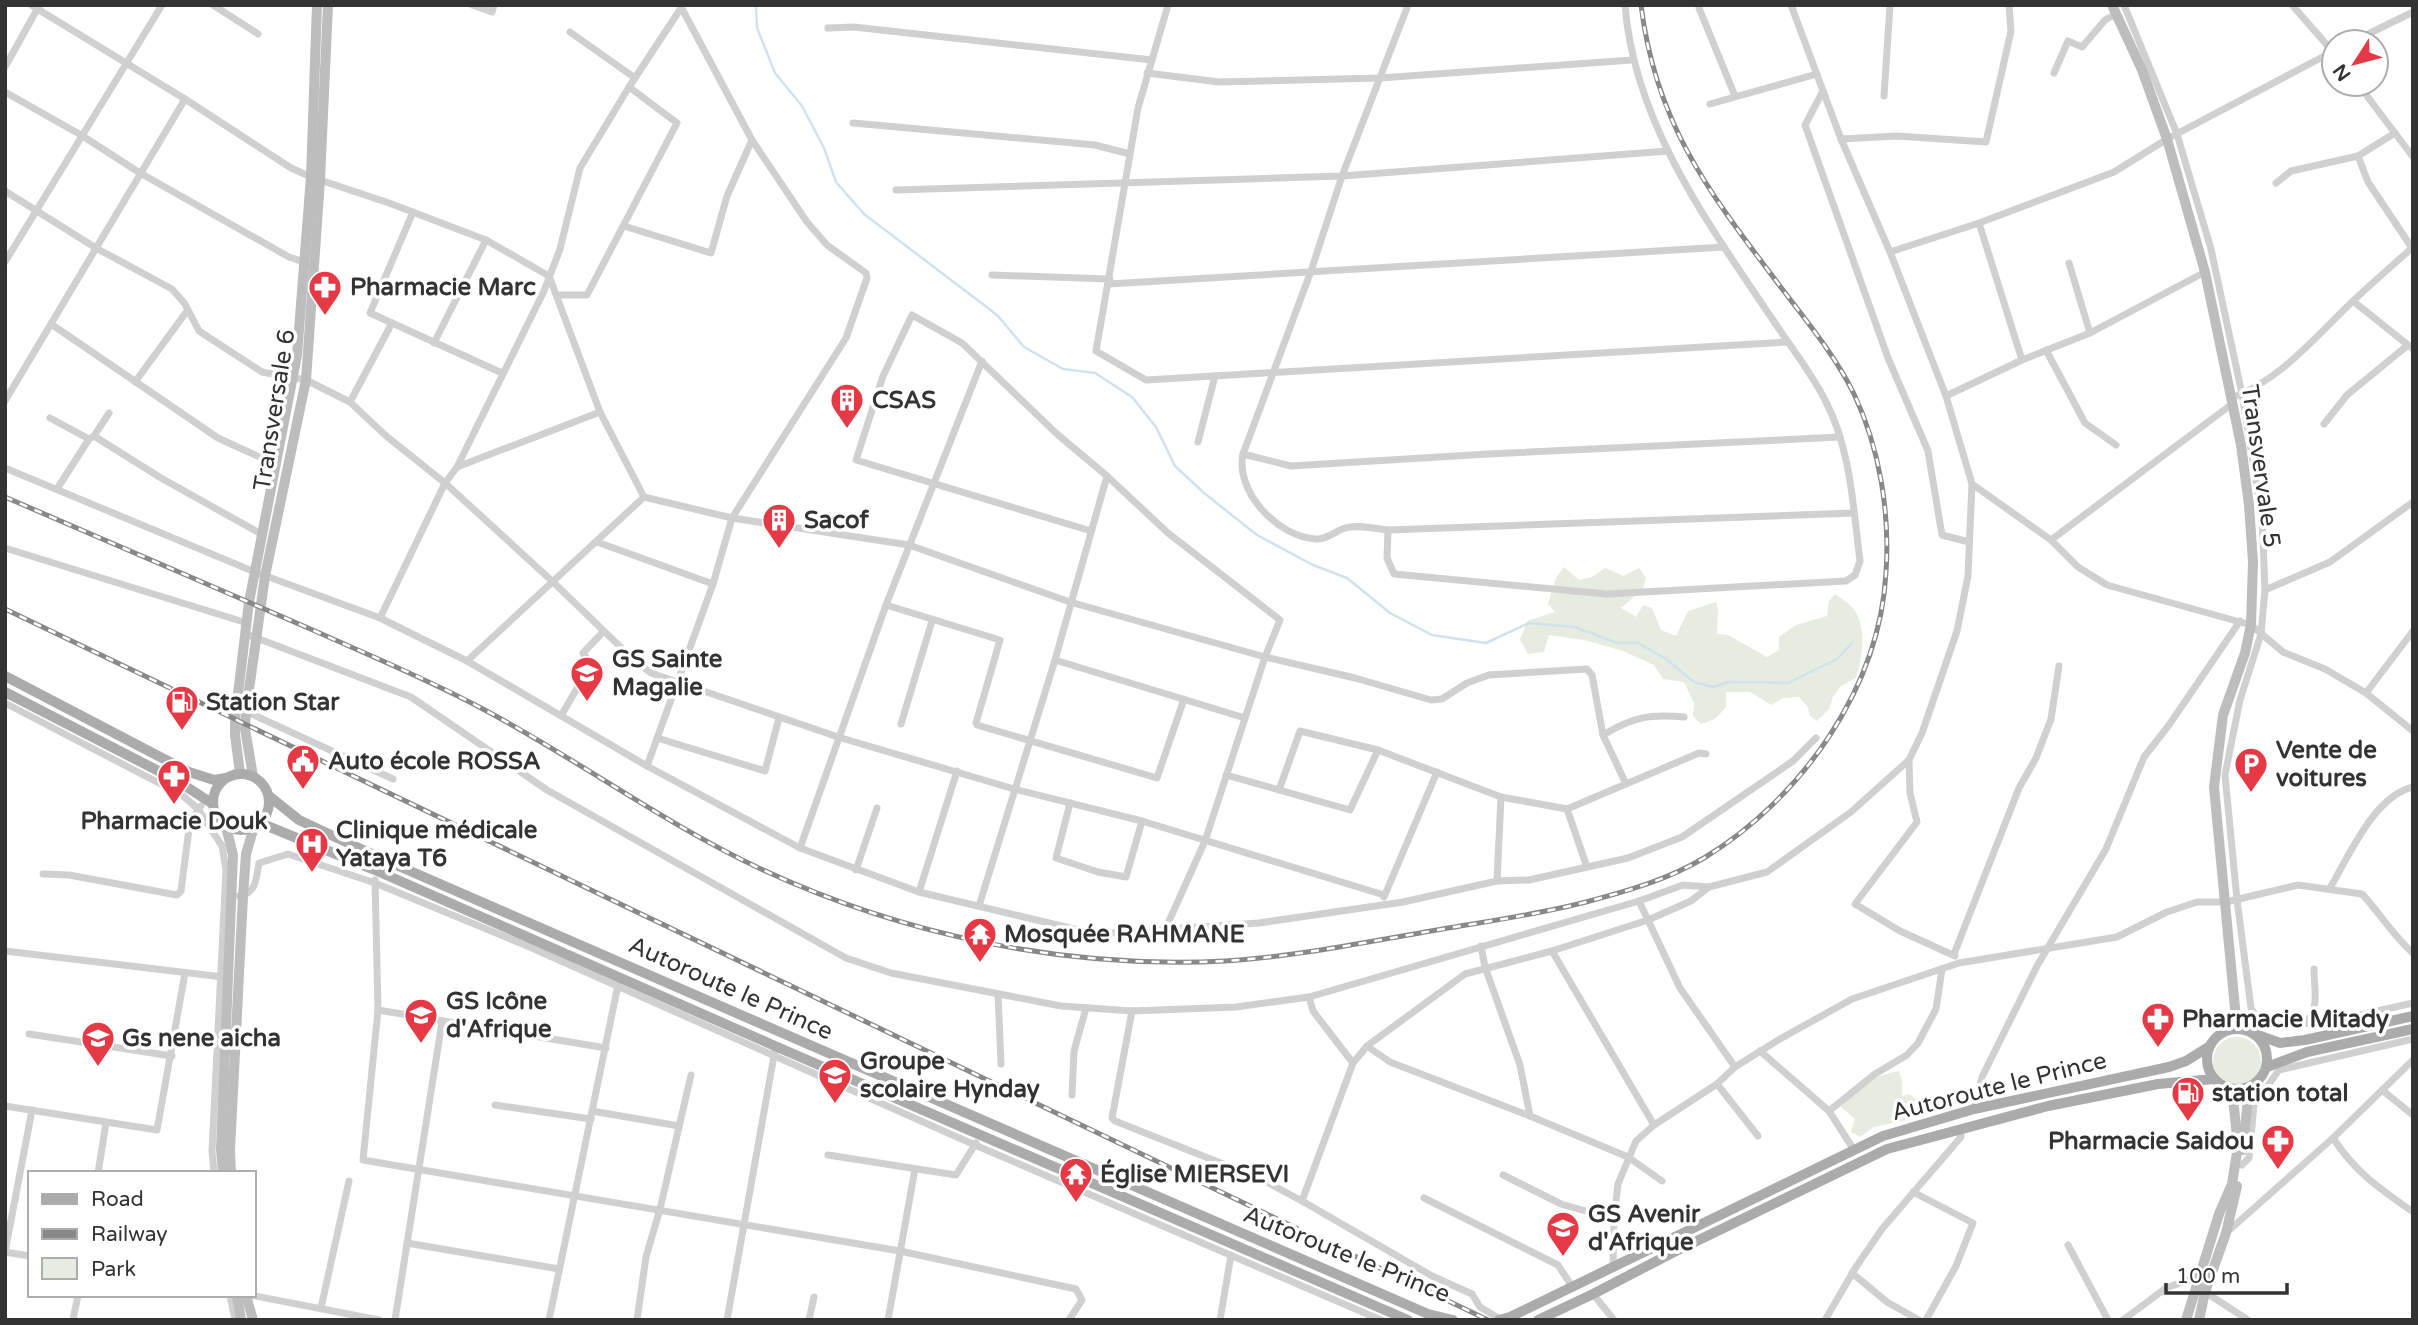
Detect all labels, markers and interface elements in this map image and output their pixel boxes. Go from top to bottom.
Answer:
north arrow [2320,28,2390,98]
text: N [2329,60,2355,85]
pharmacy icon: Pharmacie Marc [306,268,344,317]
place label: Pharmacie Marc [350,273,536,302]
street label: Transversale 6 [247,327,302,493]
building icon: CSAS [828,381,866,430]
street label: Transvervale 5 [2235,383,2286,549]
place label: CSAS [872,386,936,415]
building icon: Sacof [760,501,798,550]
place label: Sacof [804,506,869,535]
place label: GS Sainte Magalie [612,645,723,702]
school or university icon: GS Sainte Magalie [568,654,606,703]
fuel station icon: Station Star [163,683,201,732]
place label: Station Star [206,688,340,717]
place label: Vente de voitures [2276,736,2377,793]
public building icon: Auto école ROSSA [284,742,322,791]
parking icon: Vente de voitures [2232,745,2270,794]
place label: Auto école ROSSA [328,747,541,776]
pharmacy icon: Pharmacie Douk [155,757,193,806]
place label: Pharmacie Douk [80,807,268,836]
place label: Clinique médicale Yataya T6 [336,816,538,873]
hospital icon: Clinique médicale Yataya T6 [293,825,331,874]
temple icon: Mosquée RAHMANE [961,915,999,964]
place label: Mosquée RAHMANE [1004,920,1245,949]
street label: Autoroute le Prince [624,930,837,1047]
place label: GS Icône d'Afrique [446,987,552,1044]
school or university icon: GS Icône d'Afrique [402,996,440,1045]
pharmacy icon: Pharmacie Mitady [2139,1000,2177,1049]
place label: Pharmacie Mitady [2182,1005,2389,1034]
school or university icon: Gs nene aicha [79,1019,117,1068]
place label: Gs nene aicha [122,1024,281,1053]
street label: Autoroute le Prince [1889,1046,2110,1127]
place label: Groupe scolaire Hynday [860,1047,1040,1104]
school or university icon: Groupe scolaire Hynday [816,1056,854,1105]
fuel station icon: station total [2169,1074,2207,1123]
place label: station total [2212,1079,2349,1108]
pharmacy icon: Pharmacie Saidou [2259,1122,2297,1171]
place label: Pharmacie Saidou [2048,1127,2254,1156]
temple icon: Église MIERSEVI [1057,1155,1095,1204]
place label: Église MIERSEVI [1100,1159,1289,1189]
legend [28,1171,256,1297]
text: Road [91,1187,144,1212]
street label: Autoroute le Prince [1239,1200,1454,1309]
place label: GS Avenir d'Afrique [1588,1200,1701,1257]
school or university icon: GS Avenir d'Afrique [1544,1209,1582,1258]
text: Railway [91,1222,168,1247]
scale bar [2166,1252,2287,1296]
text: Park [91,1257,136,1282]
text: 100 m [2176,1264,2240,1289]

